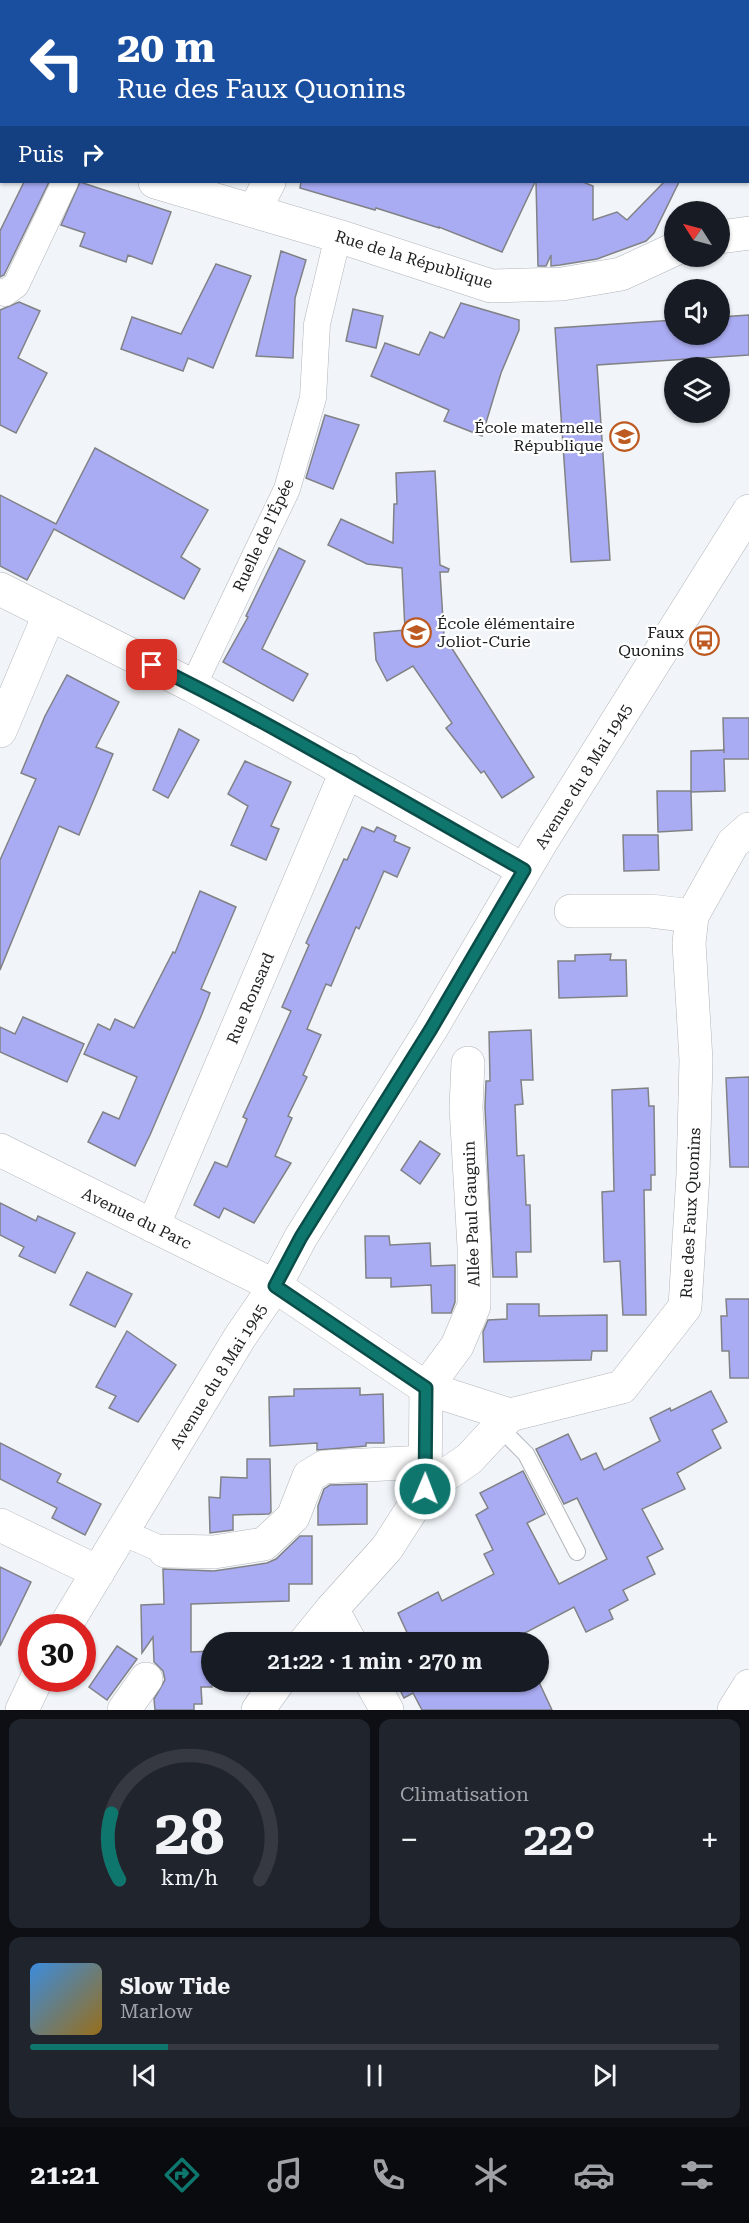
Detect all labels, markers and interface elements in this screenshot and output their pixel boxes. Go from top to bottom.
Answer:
text: 20 m [117,23,215,72]
icon: left [18,24,96,102]
text: Rue des Faux Quonins [117,73,405,105]
icon: right [76,138,109,171]
text: Puis [18,142,64,167]
north arrow [664,201,730,267]
map controls [664,201,730,423]
street label: Rue de la République [333,226,495,293]
button: sound [664,279,730,345]
button: layers [664,357,730,423]
place label: École maternelle République [474,418,603,455]
school or university icon: École maternelle République [608,420,640,452]
street label: Ruelle de l'Épée [229,476,298,595]
place label: École élémentaire Joliot-Curie [437,614,575,651]
school or university icon: École élémentaire Joliot-Curie [400,616,432,648]
place label: Faux Quonins [618,623,685,660]
bus stop icon: Faux Quonins [689,625,721,657]
pin [126,639,177,690]
icon: arrive [135,648,168,681]
street label: Avenue du 8 Mai 1945 [531,700,636,852]
street label: Rue Ronsard [223,950,278,1047]
street label: Rue des Faux Quonins [677,1127,704,1299]
street label: Allée Paul Gauguin [459,1141,484,1287]
street label: Avenue du Parc [79,1184,195,1253]
street label: Avenue du 8 Mai 1945 [166,1300,271,1452]
position arrow [393,1457,457,1521]
speed limit sign: 30 [18,1614,96,1692]
text: 21:22 · 1 min · 270 m [268,1649,482,1674]
text: Climatisation [400,1782,529,1806]
text: 28 [155,1796,224,1869]
text: 22° [523,1813,596,1866]
text: − [400,1820,418,1859]
text: + [701,1820,719,1859]
text: km/h [161,1866,218,1891]
text: Slow Tide [120,1974,230,1999]
text: Marlow [120,1999,193,2023]
icon: previous [128,2059,161,2092]
icon: pause [358,2059,391,2092]
icon: next [588,2059,621,2092]
icon: directions [161,2154,203,2196]
icon: music [264,2154,306,2196]
icon: phone [367,2154,409,2196]
icon: climate [470,2154,512,2196]
icon: car [573,2154,615,2196]
icon: filters [676,2154,718,2196]
text: 21:21 [31,2159,100,2191]

